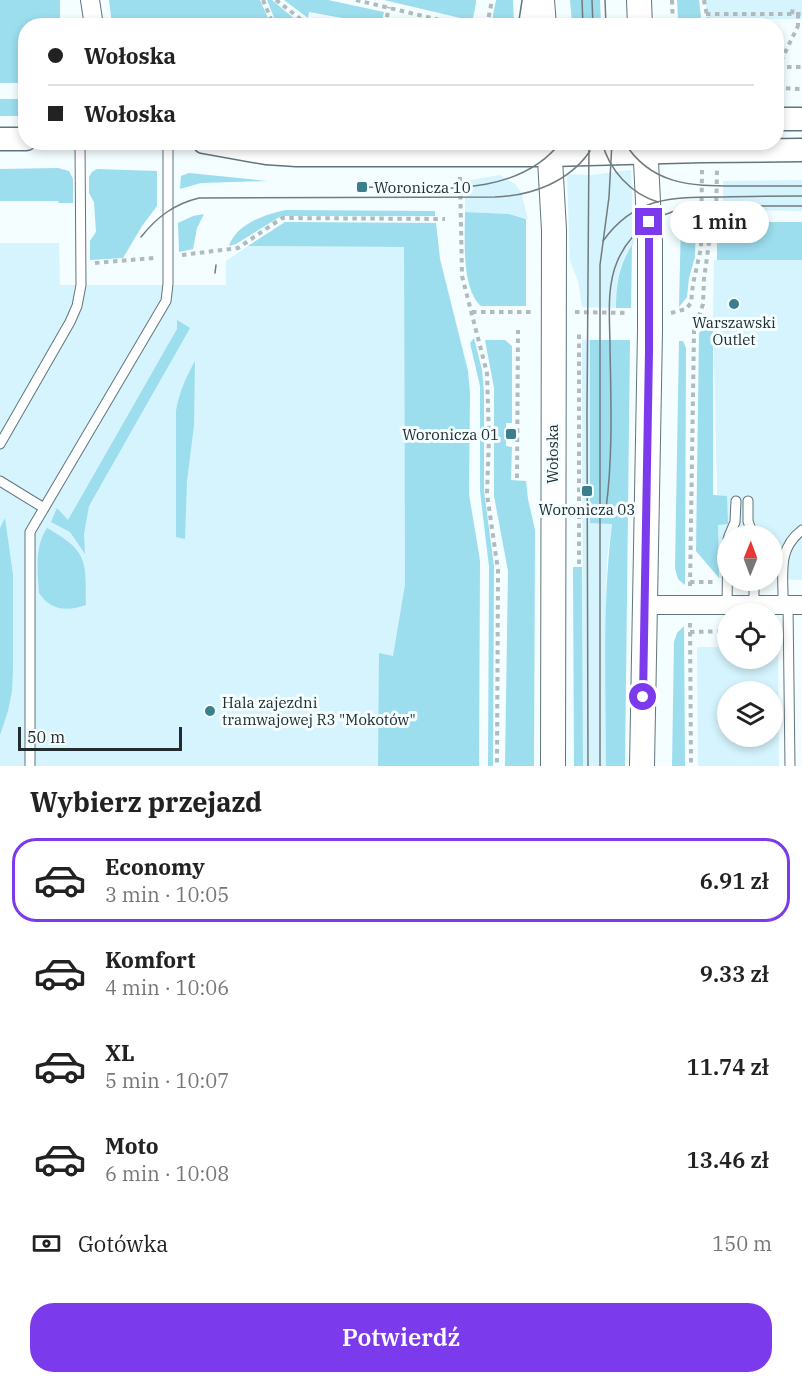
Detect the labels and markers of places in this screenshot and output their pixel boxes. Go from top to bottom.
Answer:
place label: Woronicza 10 [374,178,471,197]
marker: Woronicza 10 [355,180,369,194]
marker: Warszawski Outlet [727,297,741,311]
place label: Warszawski Outlet [692,313,776,349]
place label: Woronicza 01 [402,425,499,444]
marker: Woronicza 01 [504,427,518,441]
marker: Woronicza 03 [580,484,594,498]
place label: Woronicza 03 [539,500,635,519]
place label: Hala zajezdni tramwajowej R3 "Mokotów" [222,693,416,729]
marker: Hala zajezdni tramwajowej R3 "Mokotów" [203,704,217,718]

